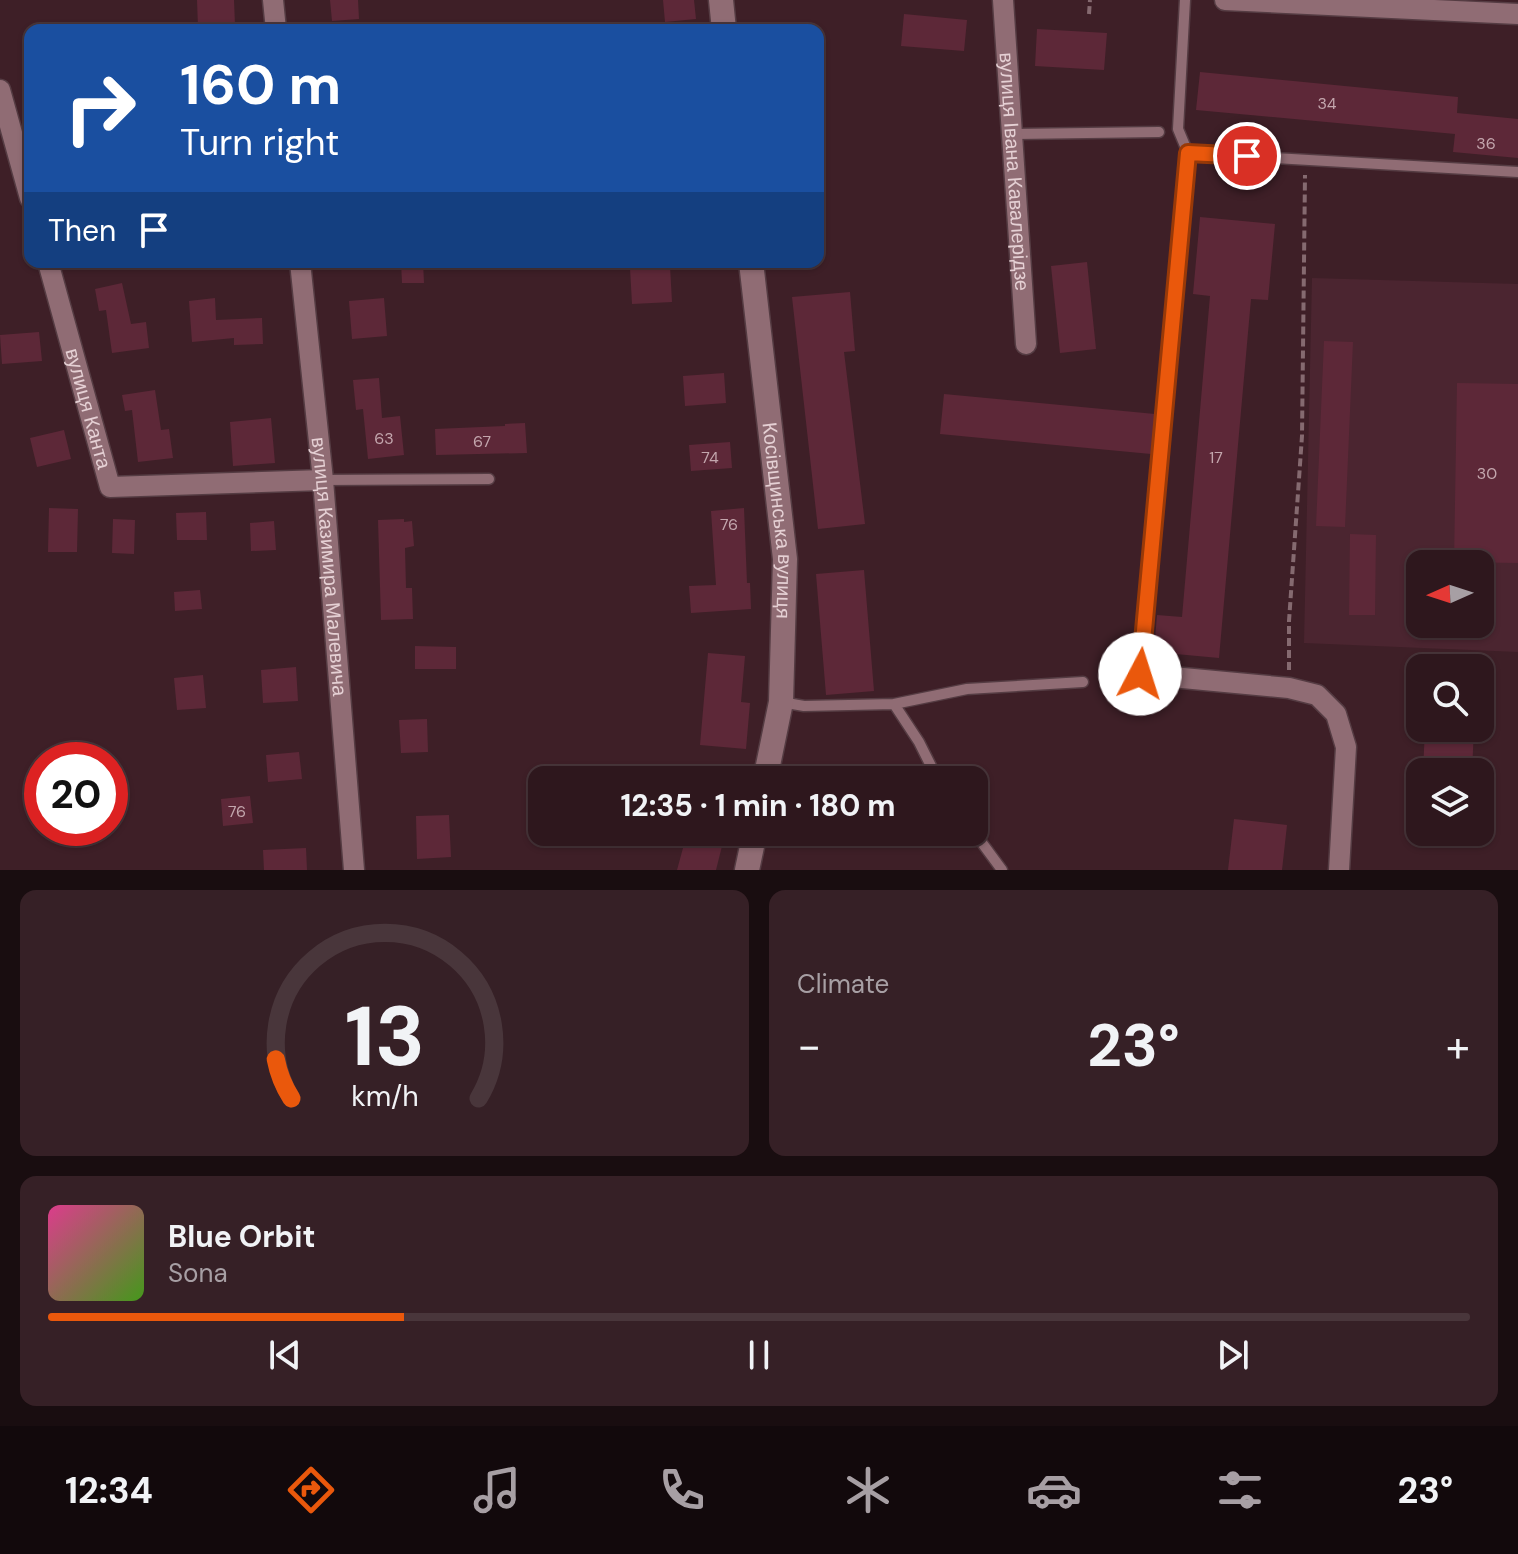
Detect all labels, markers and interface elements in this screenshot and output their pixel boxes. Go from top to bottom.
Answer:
text: 160 m [180,48,341,121]
street label: вулиця Івана Кавалерідзе [994,51,1035,292]
icon: right [48,56,152,160]
house number: 34 [1317,93,1337,114]
text: Turn right [180,119,339,166]
pin [1213,122,1281,190]
house number: 36 [1476,133,1496,154]
icon: arrive [1225,134,1269,178]
icon: arrive [132,208,176,252]
text: Then [48,211,116,250]
street label: вулиця Канта [59,345,118,473]
street label: Косівщинська вулиця [756,421,798,619]
house number: 63 [374,428,394,449]
house number: 67 [473,431,491,452]
street label: вулиця Казимира Малевича [306,436,353,698]
house number: 74 [701,447,719,468]
house number: 17 [1209,447,1223,468]
house number: 30 [1477,463,1497,484]
house number: 76 [720,514,738,535]
north arrow [1406,550,1494,638]
map controls [1406,550,1494,846]
position arrow [1098,632,1182,716]
button: search [1406,654,1494,742]
speed limit sign: 20 [24,742,128,846]
button: layers [1406,758,1494,846]
text: 12:35 · 1 min · 180 m [620,786,896,825]
house number: 76 [228,801,246,822]
text: Climate [797,967,889,1001]
text: 13 [344,982,425,1091]
text: 23° [1087,1006,1180,1085]
text: − [797,1017,821,1075]
text: + [1446,1017,1470,1075]
text: km/h [351,1078,418,1115]
text: Blue Orbit [168,1217,315,1256]
text: Sona [168,1256,228,1290]
icon: previous [263,1333,307,1377]
icon: pause [737,1333,781,1377]
icon: next [1211,1333,1255,1377]
icon: directions [283,1462,339,1518]
icon: music [469,1462,525,1518]
icon: phone [654,1462,710,1518]
icon: climate [840,1462,896,1518]
icon: car [1026,1462,1082,1518]
icon: filters [1212,1462,1268,1518]
text: 12:34 [65,1467,153,1514]
text: 23° [1398,1467,1453,1514]

